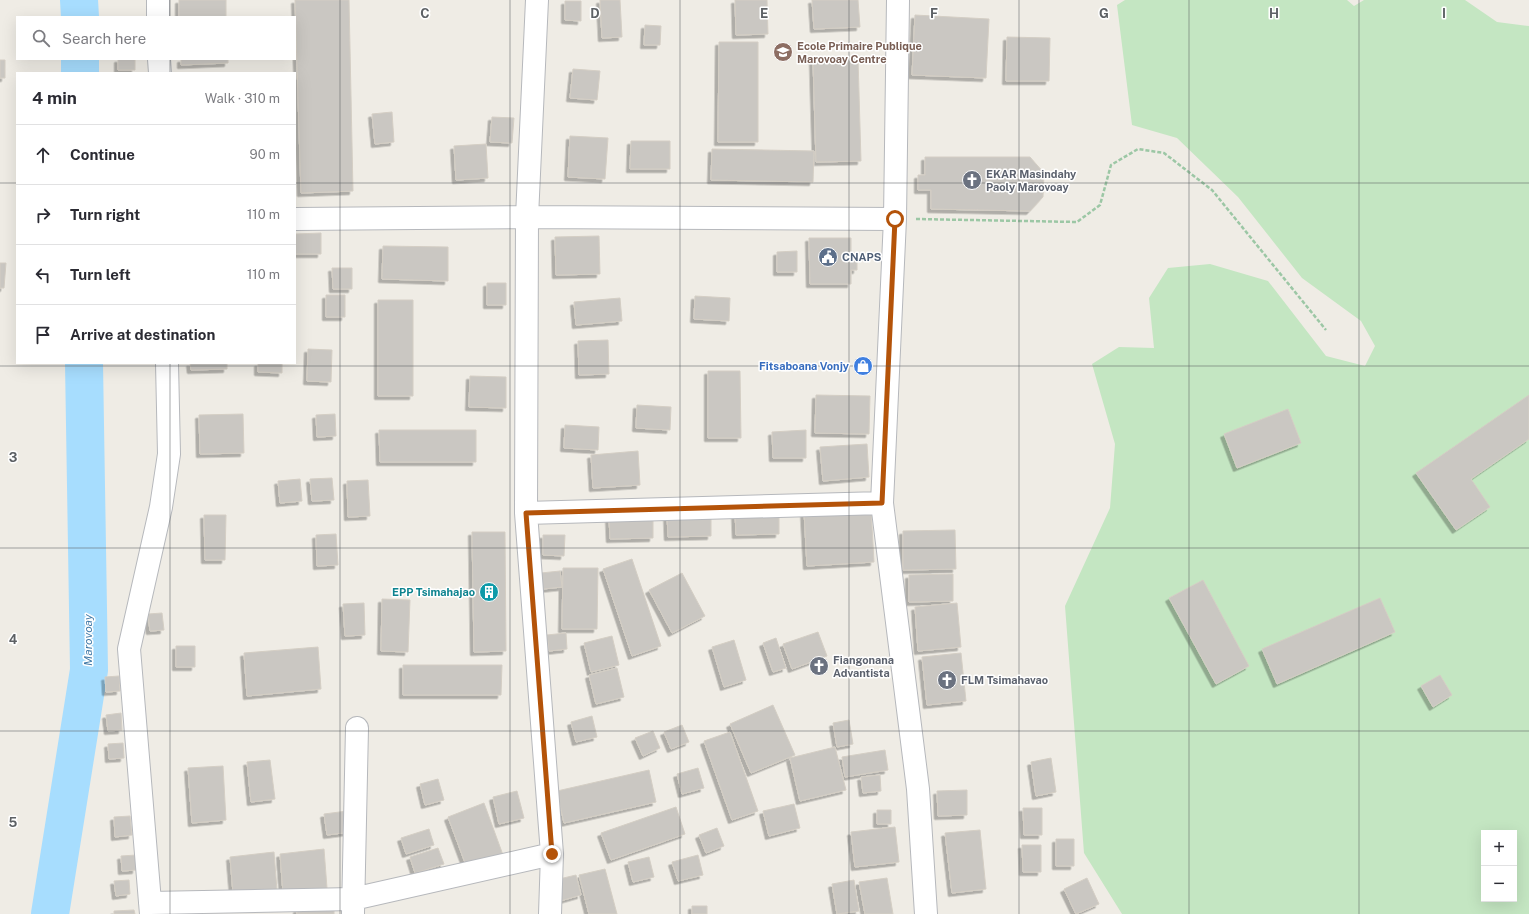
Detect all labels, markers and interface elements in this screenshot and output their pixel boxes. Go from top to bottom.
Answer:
text: C [420,6,430,21]
text: D [590,6,600,21]
text: E [760,6,768,21]
text: F [930,6,938,21]
text: G [1099,6,1109,21]
text: H [1269,6,1279,21]
text: I [1442,6,1446,21]
search box [16,16,296,60]
icon: search [30,27,52,49]
text: Search here [62,30,146,47]
place label: Ecole Primaire Publique Marovoay Centre [797,40,922,65]
school or university icon: Ecole Primaire Publique Marovoay Centre [772,41,794,63]
text: 4 min [32,88,77,108]
text: Walk · 310 m [205,91,280,106]
icon: ahead [32,144,54,166]
text: Continue [70,146,135,163]
text: 90 m [250,147,280,162]
place label: EKAR Masindahy Paoly Marovoay [986,168,1077,193]
church icon: EKAR Masindahy Paoly Marovoay [961,169,983,191]
icon: right [32,204,54,226]
text: Turn right [70,206,140,223]
text: 110 m [247,207,280,222]
route start [886,210,904,228]
public building icon: CNAPS [817,246,839,268]
place label: CNAPS [842,251,882,263]
icon: left [32,264,54,286]
text: Turn left [70,266,131,283]
text: 110 m [247,267,280,282]
icon: arrive [32,324,54,346]
text: Arrive at destination [70,326,215,343]
shop icon: Fitsaboana Vonjy [852,355,874,377]
place label: Fitsaboana Vonjy [759,360,850,372]
text: 3 [9,450,18,465]
building icon: EPP Tsimahajao [478,581,500,603]
place label: EPP Tsimahajao [392,586,475,598]
water label: Marovoay [81,613,95,666]
text: 4 [9,632,18,647]
place label: Fiangonana Advantista [833,654,894,679]
church icon: Fiangonana Advantista [808,655,830,677]
church icon: FLM Tsimahavao [936,669,958,691]
place label: FLM Tsimahavao [961,674,1048,686]
text: 5 [9,815,18,830]
map controls [1481,830,1517,902]
button: + [1481,830,1517,866]
route end [543,845,561,863]
button: − [1481,866,1517,902]

